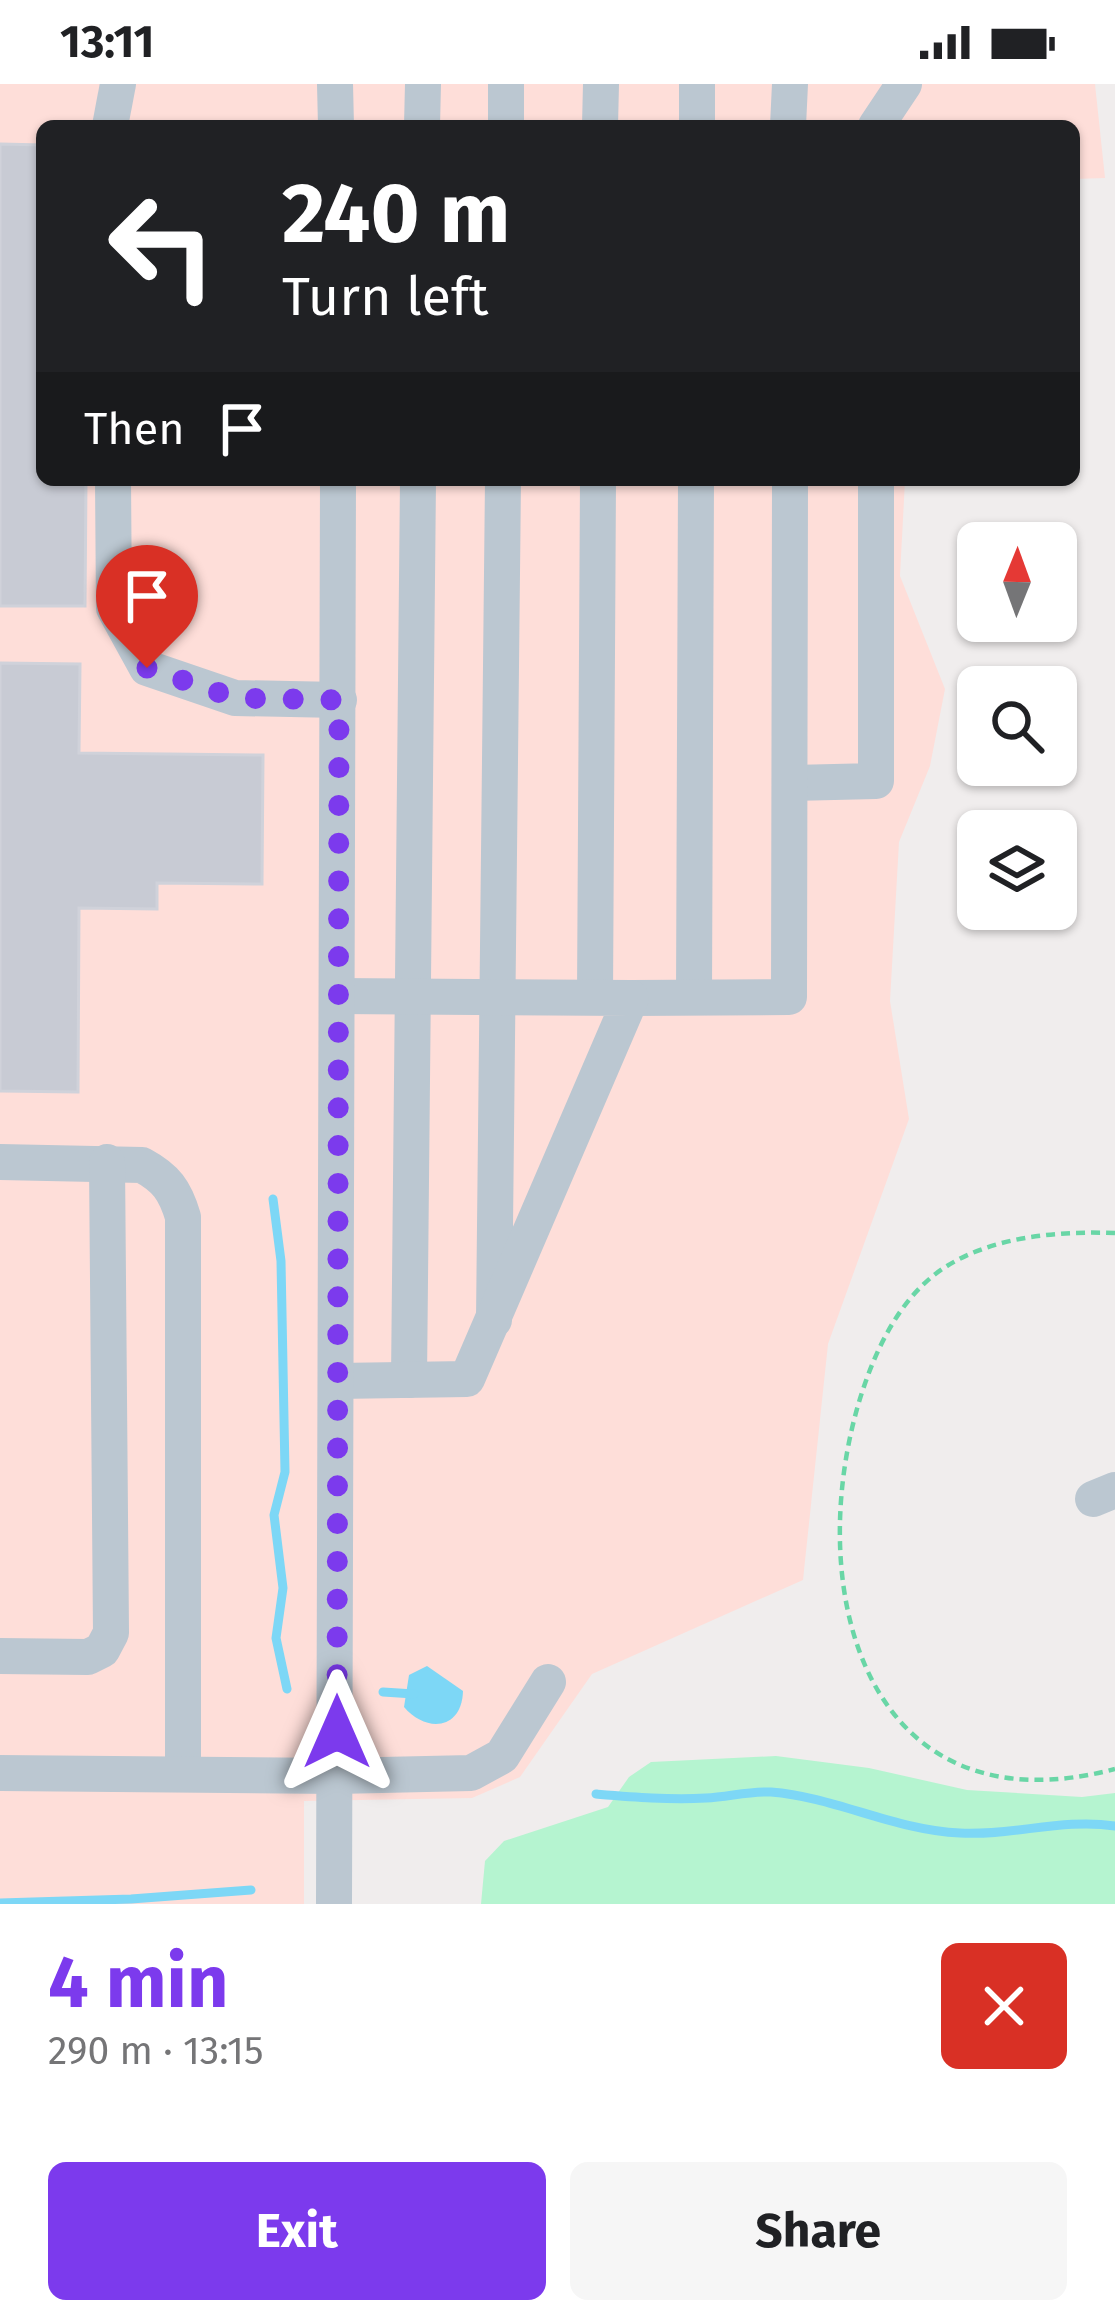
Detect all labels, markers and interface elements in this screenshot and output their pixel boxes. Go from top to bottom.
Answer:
text: 13:11 [60,15,155,69]
text: 240 m [282,163,510,264]
icon: left [84,168,240,324]
text: Turn left [282,265,489,329]
icon: arrive [209,396,275,462]
text: Then [84,402,185,456]
north arrow [957,522,1077,642]
map controls [957,522,1077,930]
pin [96,545,198,668]
icon: arrive [114,563,180,629]
button: search [957,666,1077,786]
button: layers [957,810,1077,930]
position arrow [274,1669,400,1795]
text: 4 min [48,1940,228,2026]
button: close [941,1943,1067,2069]
text: 290 m · 13:15 [48,2028,264,2074]
button: Exit [48,2162,546,2300]
button: Share [570,2162,1067,2300]

